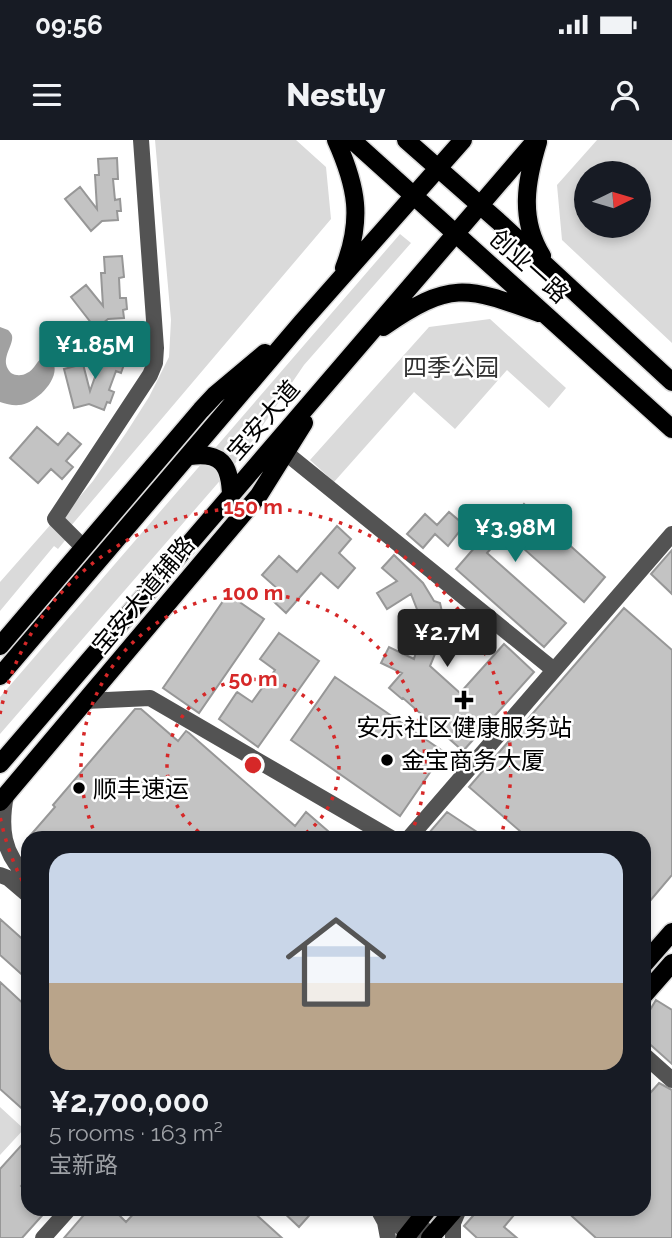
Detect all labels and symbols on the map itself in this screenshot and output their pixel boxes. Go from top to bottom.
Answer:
north arrow [574,161,651,238]
street label: 创业一路 [484,223,574,309]
pin: ¥1.85M [38,322,152,381]
park label: 四季公园 [403,353,499,382]
street label: 宝安大道 [221,374,305,466]
text: 150 m [223,494,283,519]
pin: ¥3.98M [458,504,572,564]
street label: 宝安大道辅路 [86,531,200,659]
text: 100 m [223,580,283,605]
pin: ¥2.7M [398,610,496,669]
text: 50 m [228,666,278,691]
marker: 安乐社区健康服务站 [454,690,474,710]
place label: 安乐社区健康服务站 [356,713,572,742]
place label: 金宝商务大厦 [401,746,545,775]
marker: 金宝商务大厦 [379,752,395,768]
centre of rings [241,753,265,777]
place label: 顺丰速运 [93,774,189,803]
marker: 顺丰速运 [71,780,87,796]

